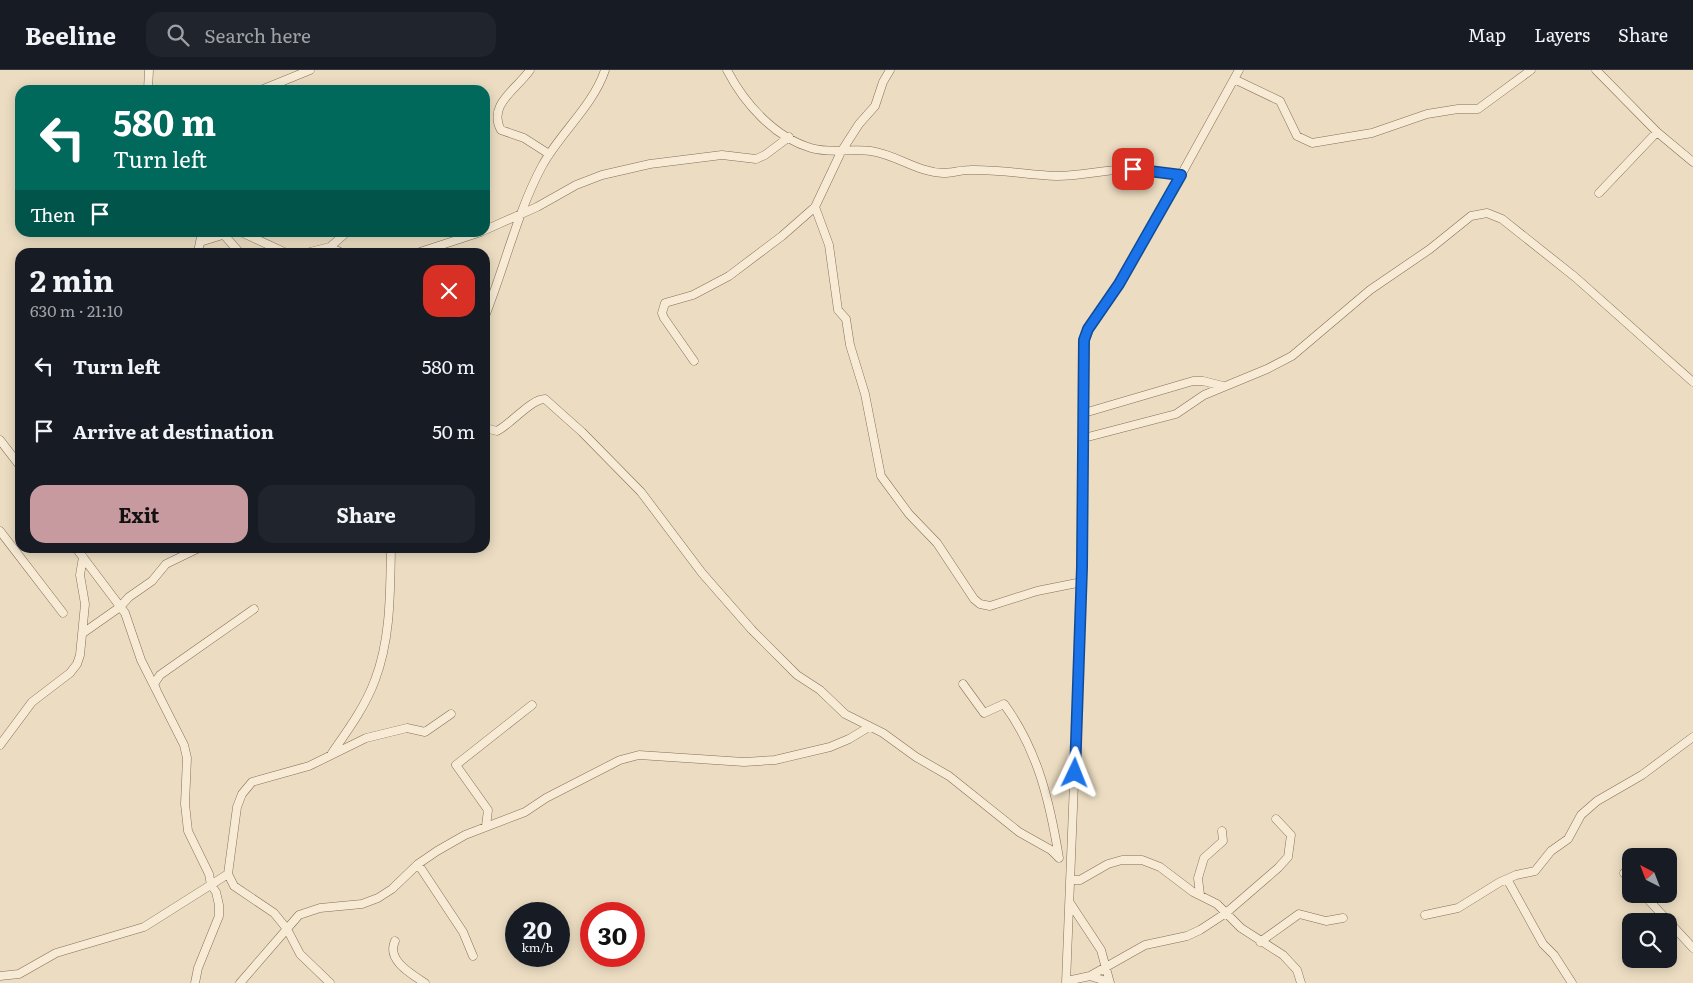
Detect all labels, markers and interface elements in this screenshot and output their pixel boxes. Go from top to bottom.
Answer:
search box [146,12,496,57]
text: Beeline [25,17,116,52]
icon: search [164,21,192,49]
text: Search here [204,21,311,49]
text: Map [1468,21,1506,48]
text: Layers [1534,21,1590,48]
text: Share [1618,21,1668,48]
text: 580 m [113,95,216,147]
icon: left [30,105,95,170]
text: Turn left [113,142,207,175]
pin [1112,148,1154,190]
icon: arrive [1119,155,1147,183]
text: Then [30,200,76,228]
icon: arrive [86,200,114,228]
text: 2 min [30,257,114,301]
button: close [423,265,475,317]
text: 630 m · 21:10 [30,298,123,322]
icon: left [30,352,58,380]
text: Turn left [73,352,160,380]
text: 580 m [422,352,475,380]
icon: arrive [30,417,58,445]
text: Arrive at destination [73,417,274,445]
text: 50 m [432,417,475,445]
button: Exit [30,485,248,543]
button: Share [258,485,475,543]
position arrow [1048,746,1100,798]
north arrow [1622,848,1678,902]
map controls [1622,848,1677,968]
speed limit sign: 30 [580,902,645,967]
text: 20 [523,910,552,947]
button: search [1622,913,1677,968]
text: km/h [522,938,553,956]

